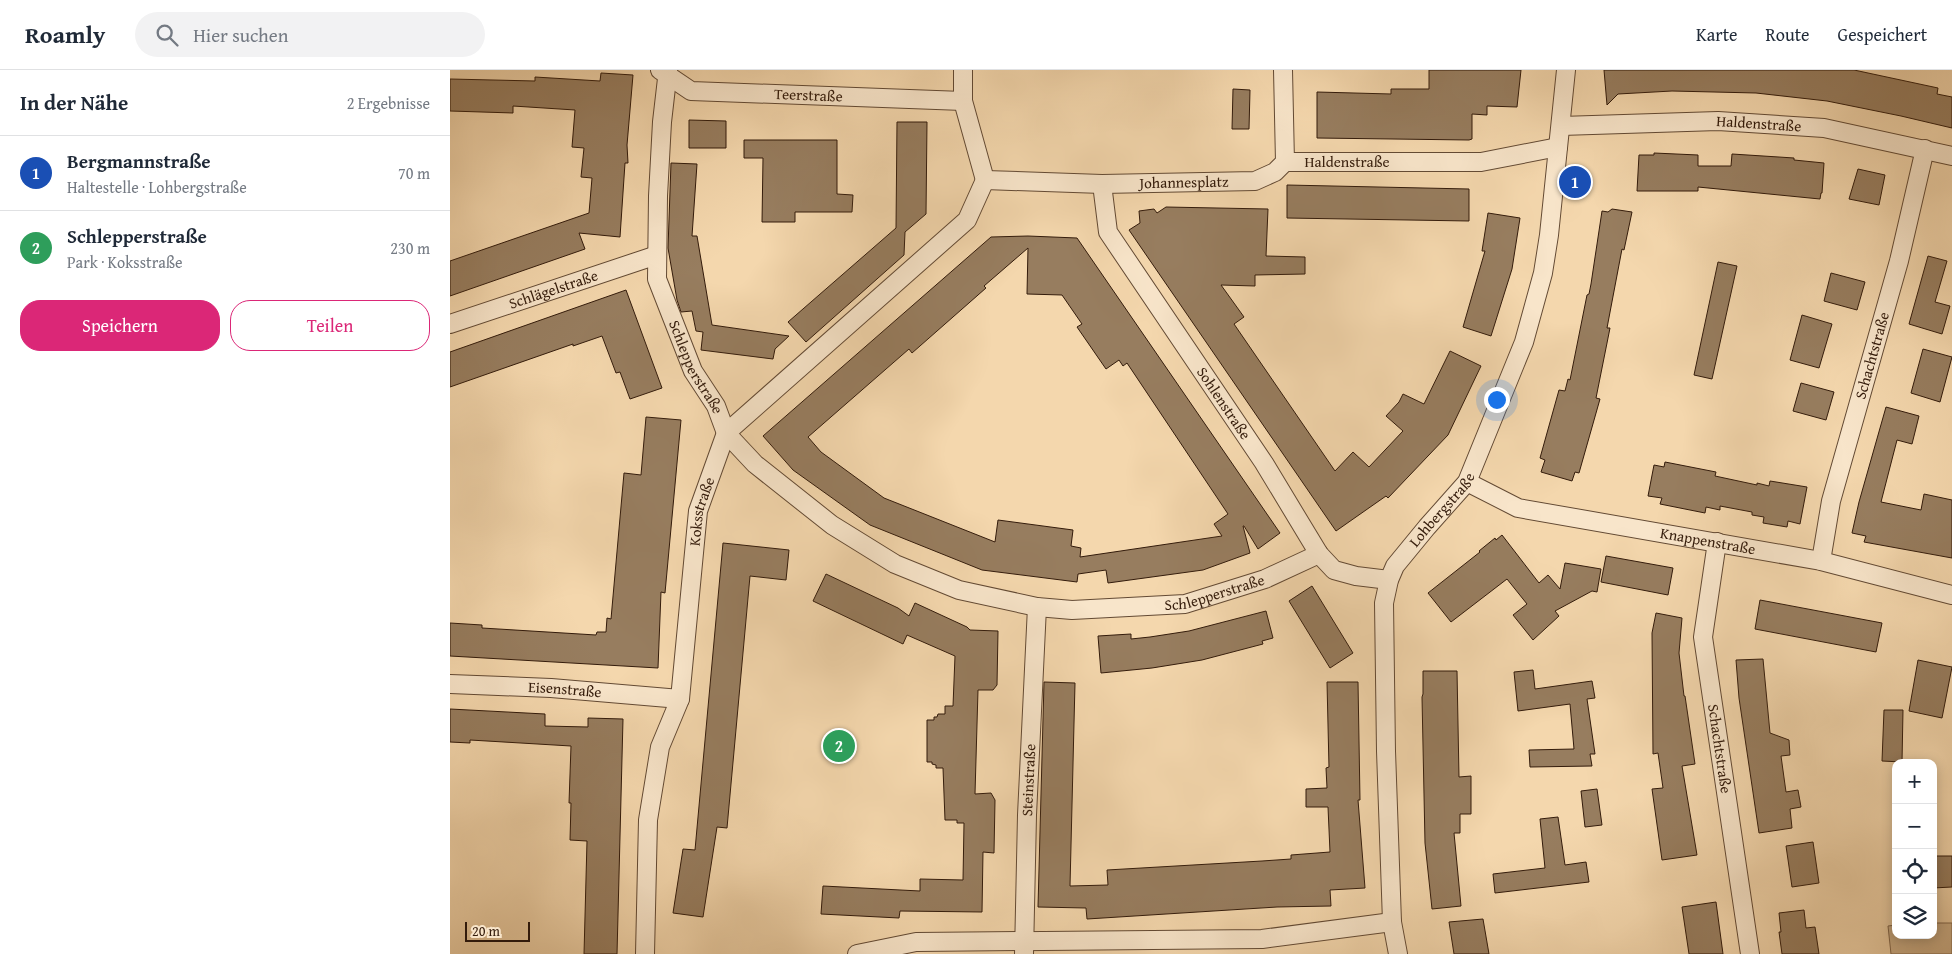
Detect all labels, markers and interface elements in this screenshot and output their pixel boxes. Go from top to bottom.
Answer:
search box [135,12,485,57]
text: Roamly [25,17,105,52]
icon: search [153,21,181,49]
text: Hier suchen [193,21,288,49]
text: Karte [1696,21,1737,48]
text: Route [1765,21,1810,48]
text: Gespeichert [1838,21,1927,48]
street label: Teerstraße [774,83,843,107]
text: In der Nähe [20,87,128,118]
text: 2 Ergebnisse [347,91,430,115]
street label: Haldenstraße [1716,110,1802,136]
text: Bergmannstraße [67,147,211,175]
street label: Haldenstraße [1304,151,1390,172]
text: 1 [32,161,40,185]
text: 70 m [398,161,430,185]
pin: 1 [1559,163,1591,201]
street label: Johannesplatz [1137,171,1229,193]
text: Haltestelle · Lohbergstraße [67,175,247,199]
text: Schlepperstraße [67,222,207,250]
text: 2 [32,236,40,260]
text: 230 m [390,236,430,260]
text: Park · Koksstraße [67,250,183,274]
street label: Schlägelstraße [506,264,600,314]
button: Speichern [20,300,220,351]
button: Teilen [230,300,430,351]
street label: Schachtstraße [1849,309,1894,401]
street label: Schlepperstraße [664,317,729,416]
street label: Sohlenstraße [1192,363,1256,443]
your location [1484,387,1510,413]
street label: Lohbergstraße [1404,470,1480,551]
street label: Koksstraße [684,474,719,547]
street label: Knappenstraße [1659,522,1757,559]
street label: Schlepperstraße [1164,569,1267,615]
street label: Eisenstraße [528,676,602,702]
street label: Schachtstraße [1703,703,1737,795]
pin: 2 [823,727,855,765]
street label: Steinstraße [1016,743,1040,817]
map controls [1892,759,1937,939]
button: + [1892,759,1937,804]
button: − [1892,804,1937,849]
button: locate [1892,849,1937,894]
button: layers [1892,894,1937,939]
scale bar [465,919,530,942]
text: 20 m [472,921,500,941]

